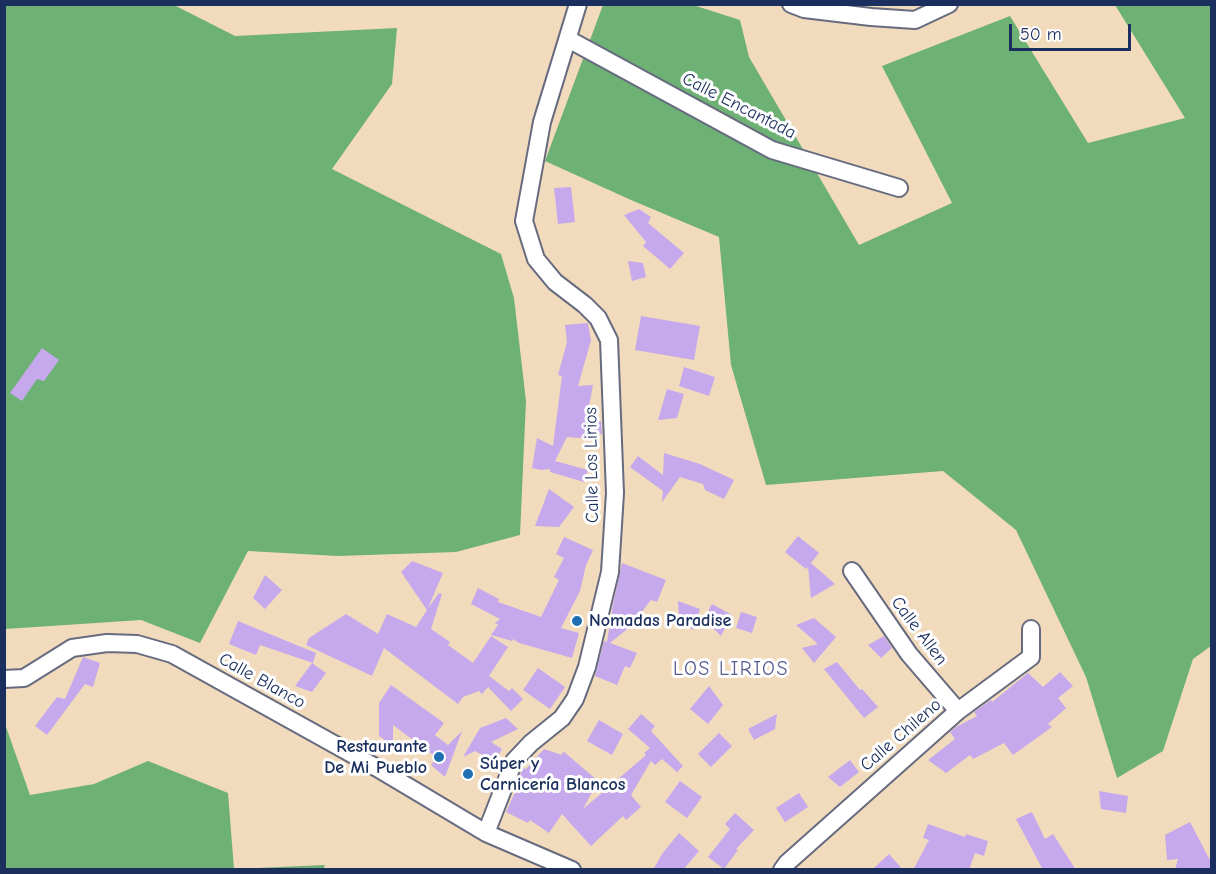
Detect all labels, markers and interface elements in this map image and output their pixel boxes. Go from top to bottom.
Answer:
scale bar [1012,12,1134,50]
text: 50 m [1020,24,1062,45]
street label: Calle Encantada [679,68,799,144]
street label: Calle Los Lirios [580,407,604,523]
street label: Calle Allen [886,592,952,670]
place label: Nomadas Paradise [589,610,731,632]
marker: Nomadas Paradise [570,614,584,628]
street label: Calle Blanco [215,648,309,714]
district label: LOS LIRIOS [673,657,789,681]
street label: Calle Chileno [856,694,946,776]
place label: Restaurante De Mi Pueblo [324,736,427,778]
marker: Restaurante De Mi Pueblo [432,750,446,764]
place label: Súper y Carnicería Blancos [480,753,625,795]
marker: Súper y Carnicería Blancos [461,767,475,781]

